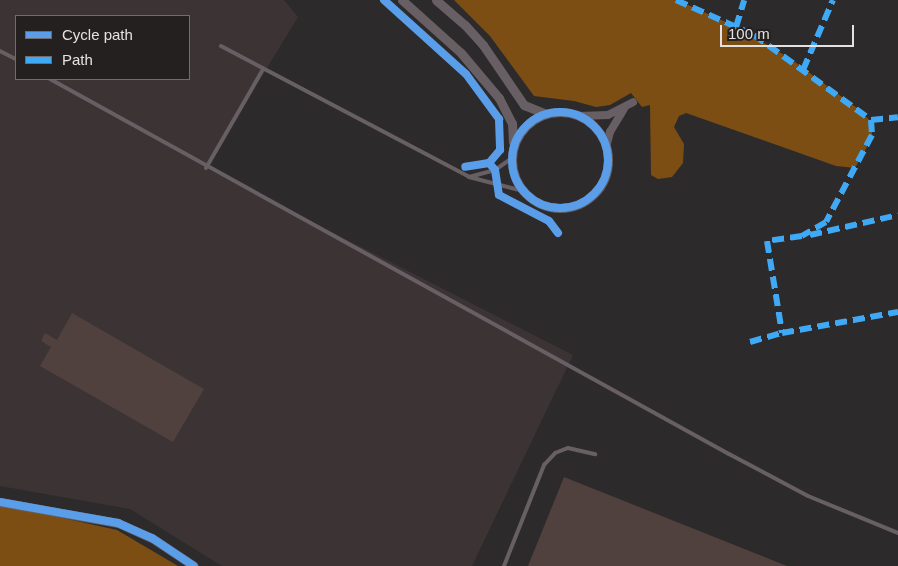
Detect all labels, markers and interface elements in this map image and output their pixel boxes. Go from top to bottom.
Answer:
legend [15,15,190,80]
scale bar [723,15,857,47]
text: 100 m [728,25,770,42]
text: Cycle path [62,26,133,43]
text: Path [62,51,93,68]

